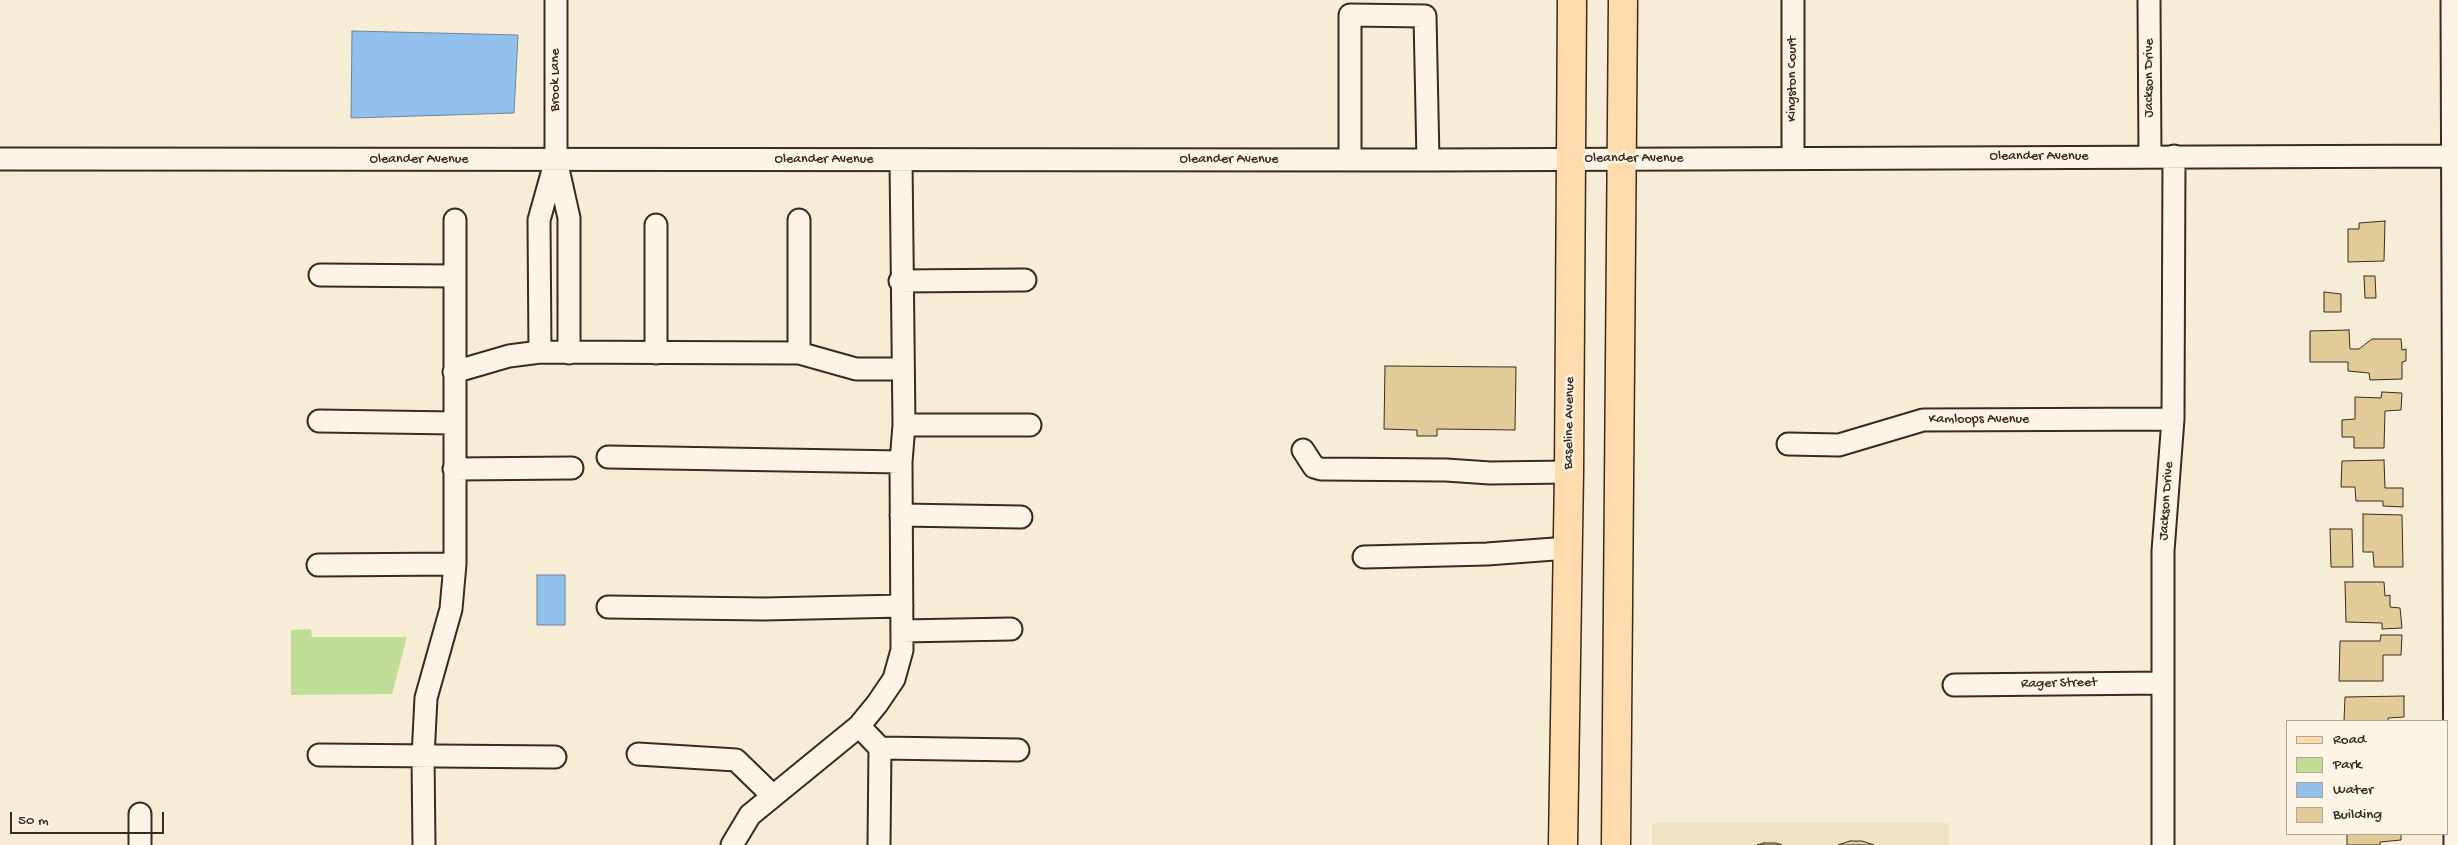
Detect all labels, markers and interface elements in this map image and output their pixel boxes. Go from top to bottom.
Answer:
street label: Kingston Court [1785,36,1801,122]
street label: Jackson Drive [2142,38,2158,118]
street label: Brook Lane [548,49,564,111]
street label: Oleander Avenue [1990,149,2088,165]
street label: Oleander Avenue [1585,151,1683,167]
street label: Oleander Avenue [370,152,468,168]
street label: Oleander Avenue [775,152,873,168]
street label: Oleander Avenue [1180,152,1278,168]
street label: Baseline Avenue [1561,376,1579,470]
street label: Kamloops Avenue [1929,412,2029,428]
street label: Jackson Drive [2156,461,2178,541]
street label: Rager Street [2021,675,2097,693]
legend [2286,720,2448,835]
text: Road [2333,731,2366,749]
text: Park [2333,756,2362,774]
text: Water [2333,781,2373,799]
scale bar [12,802,166,834]
text: Building [2333,806,2382,824]
text: 50 m [18,812,49,830]

